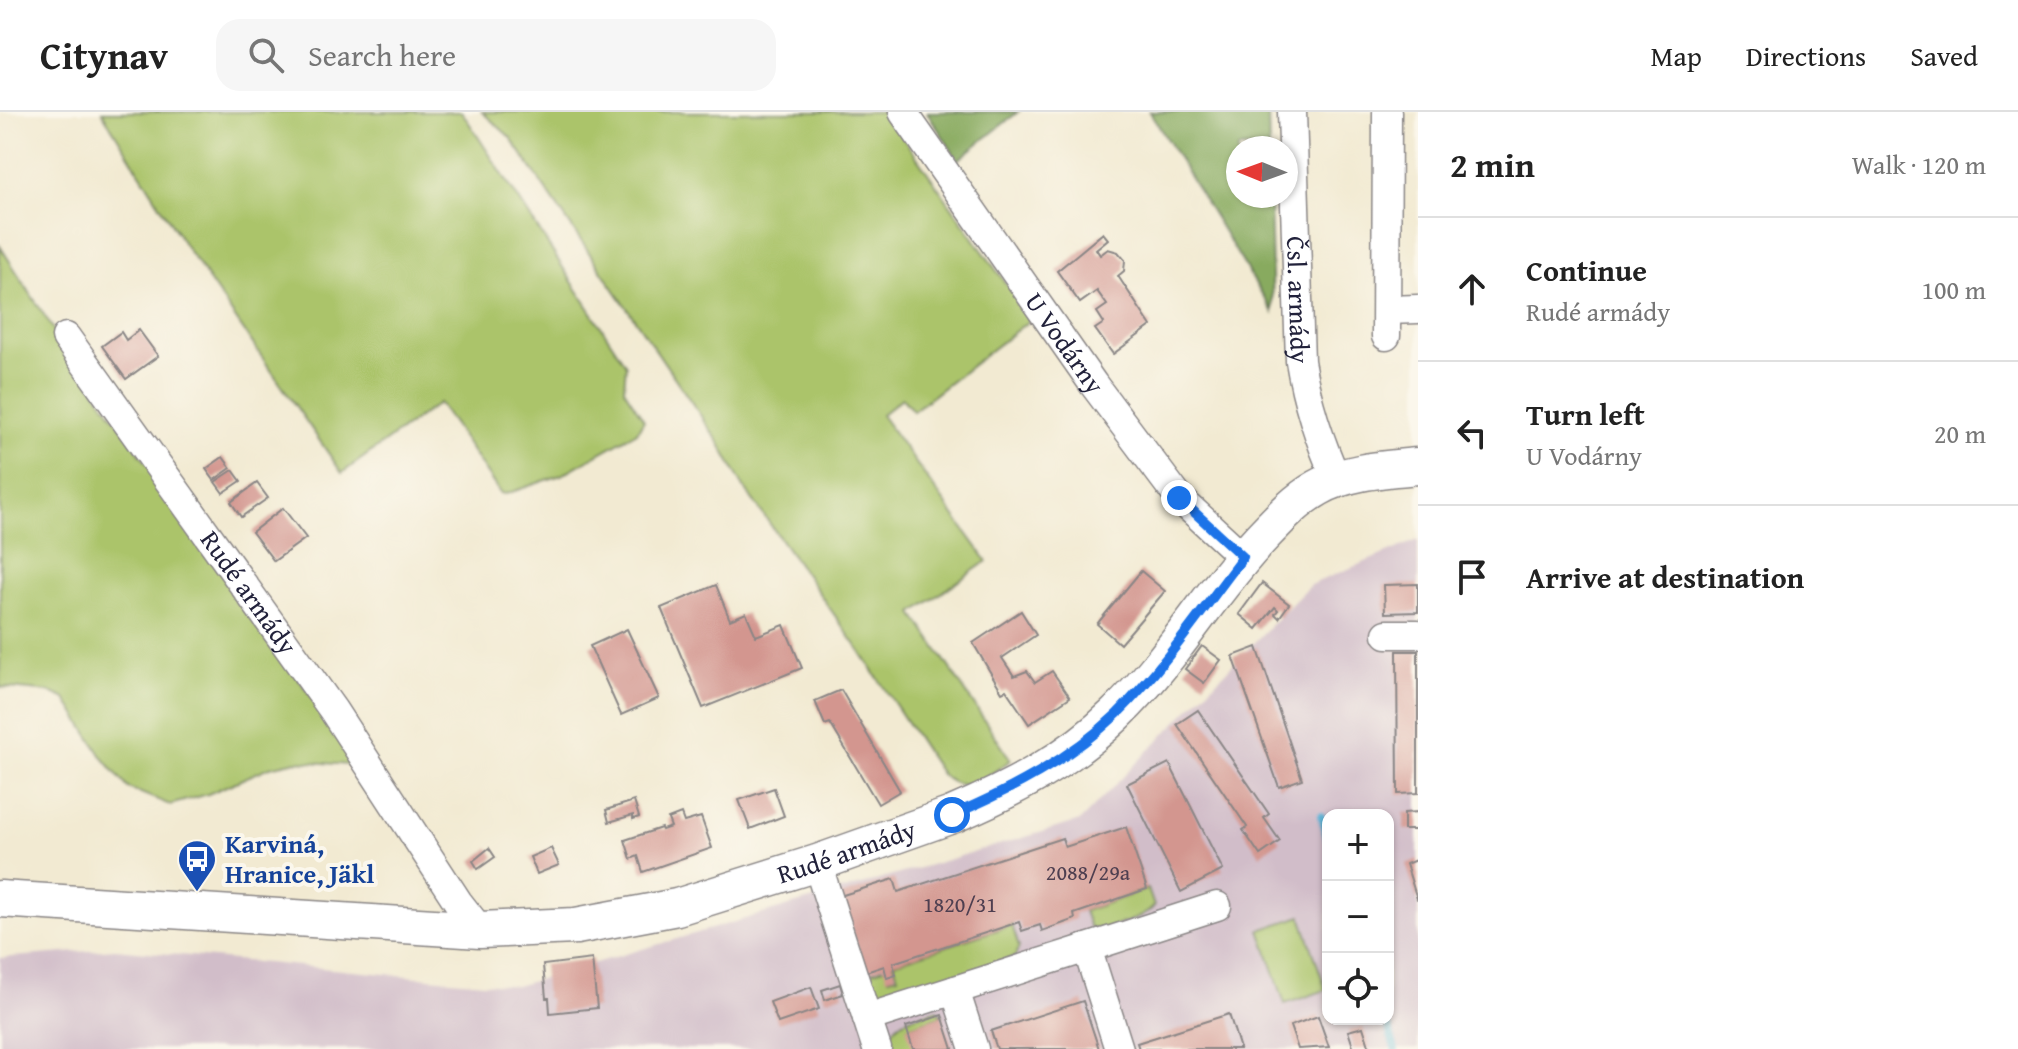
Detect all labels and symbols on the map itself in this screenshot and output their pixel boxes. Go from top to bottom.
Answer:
north arrow [1226,136,1298,208]
street label: Čsl. armády [1277,236,1320,364]
street label: U Vodárny [1016,284,1114,402]
route end [1161,480,1197,516]
street label: Rudé armády [191,522,307,662]
route start [934,797,970,833]
street label: Rudé armády [772,809,921,893]
place label: Karviná, Hranice, Jäkl [225,824,374,893]
bus stop icon: Karviná, Hranice, Jäkl [176,838,218,893]
house number: 2088/29a [1046,856,1131,888]
house number: 1820/31 [923,888,997,920]

